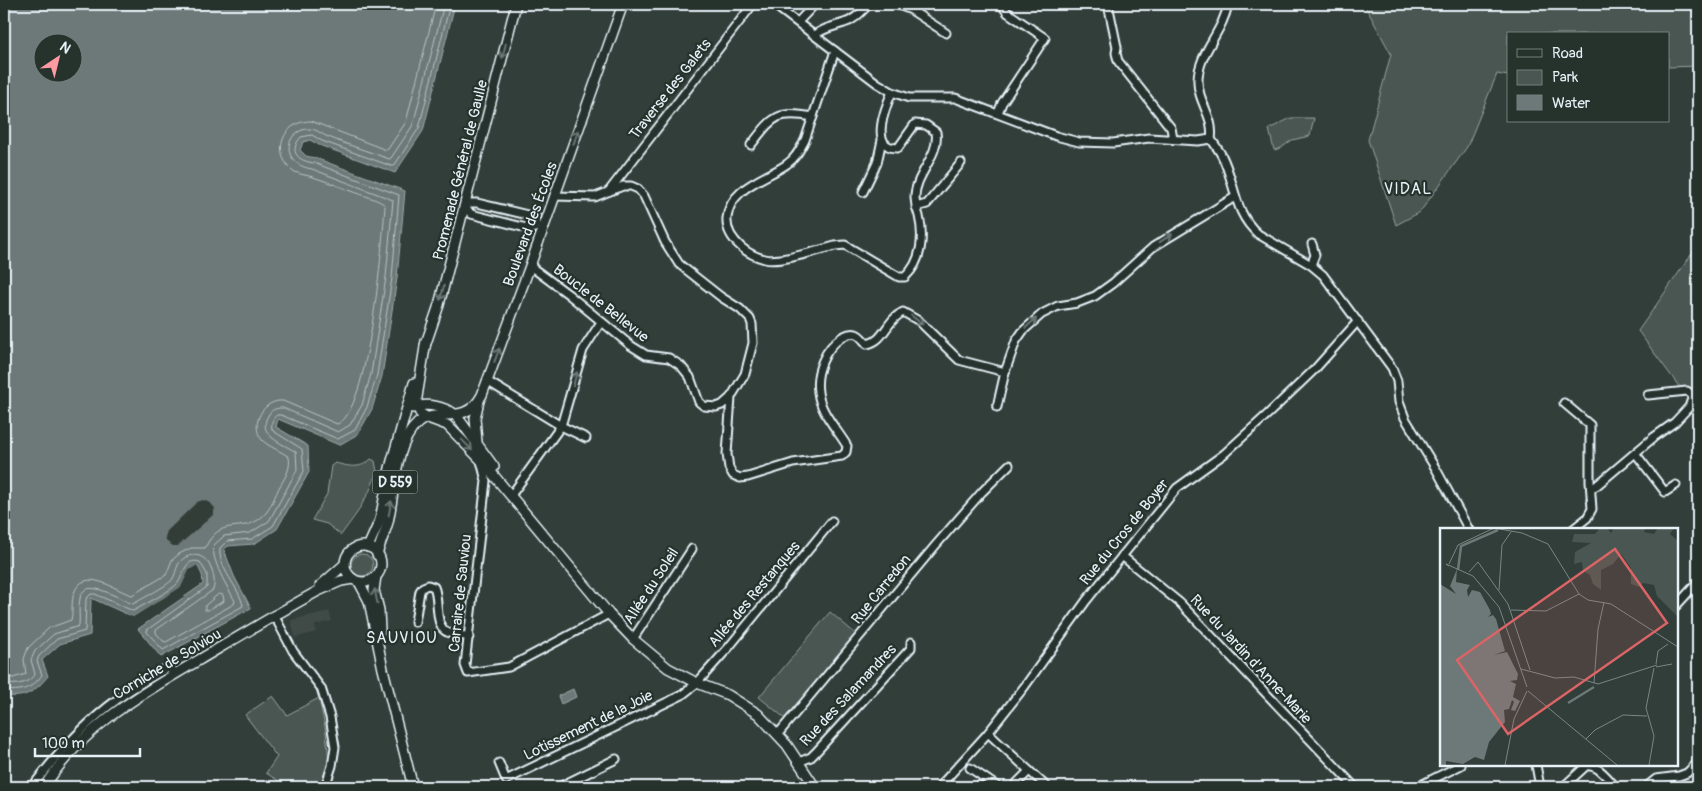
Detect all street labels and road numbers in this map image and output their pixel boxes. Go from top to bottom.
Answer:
street label: Traverse des Galets [625,35,716,143]
street label: Promenade Général de Gaulle [429,77,492,262]
street label: Boulevard des Écoles [499,159,562,289]
street label: Boucle de Bellevue [549,260,653,347]
road number: D 559 [372,471,418,494]
street label: Rue du Cros de Boyer [1076,475,1173,589]
street label: Carraire de Sauviou [445,533,476,653]
street label: Allée des Restanques [704,537,805,651]
street label: Allée du Soleil [620,544,683,628]
street label: Rue Carredon [847,551,915,628]
street label: Rue du Jardin d'Anne-Marie [1186,591,1316,728]
street label: Corniche de Solviou [110,625,225,704]
street label: Rue des Salamandres [796,640,901,750]
street label: Lotissement de la Joie [521,686,656,765]

